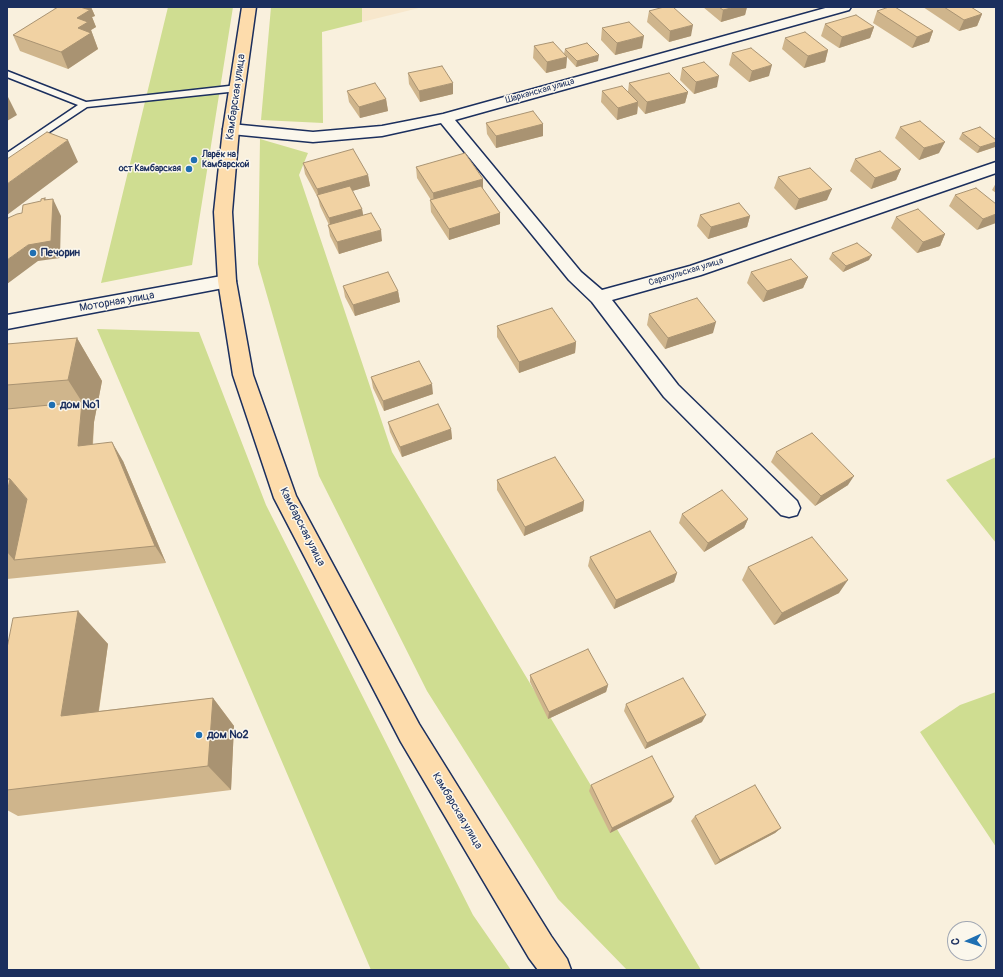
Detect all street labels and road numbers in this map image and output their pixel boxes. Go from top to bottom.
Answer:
street label: Камбарская улица [223,53,249,141]
street label: Шарканская улица [504,76,576,106]
street label: Сарапульская улица [647,256,725,288]
street label: Моторная улица [78,289,156,315]
street label: Камбарская улица [276,485,328,569]
street label: Камбарская улица [429,770,485,852]

